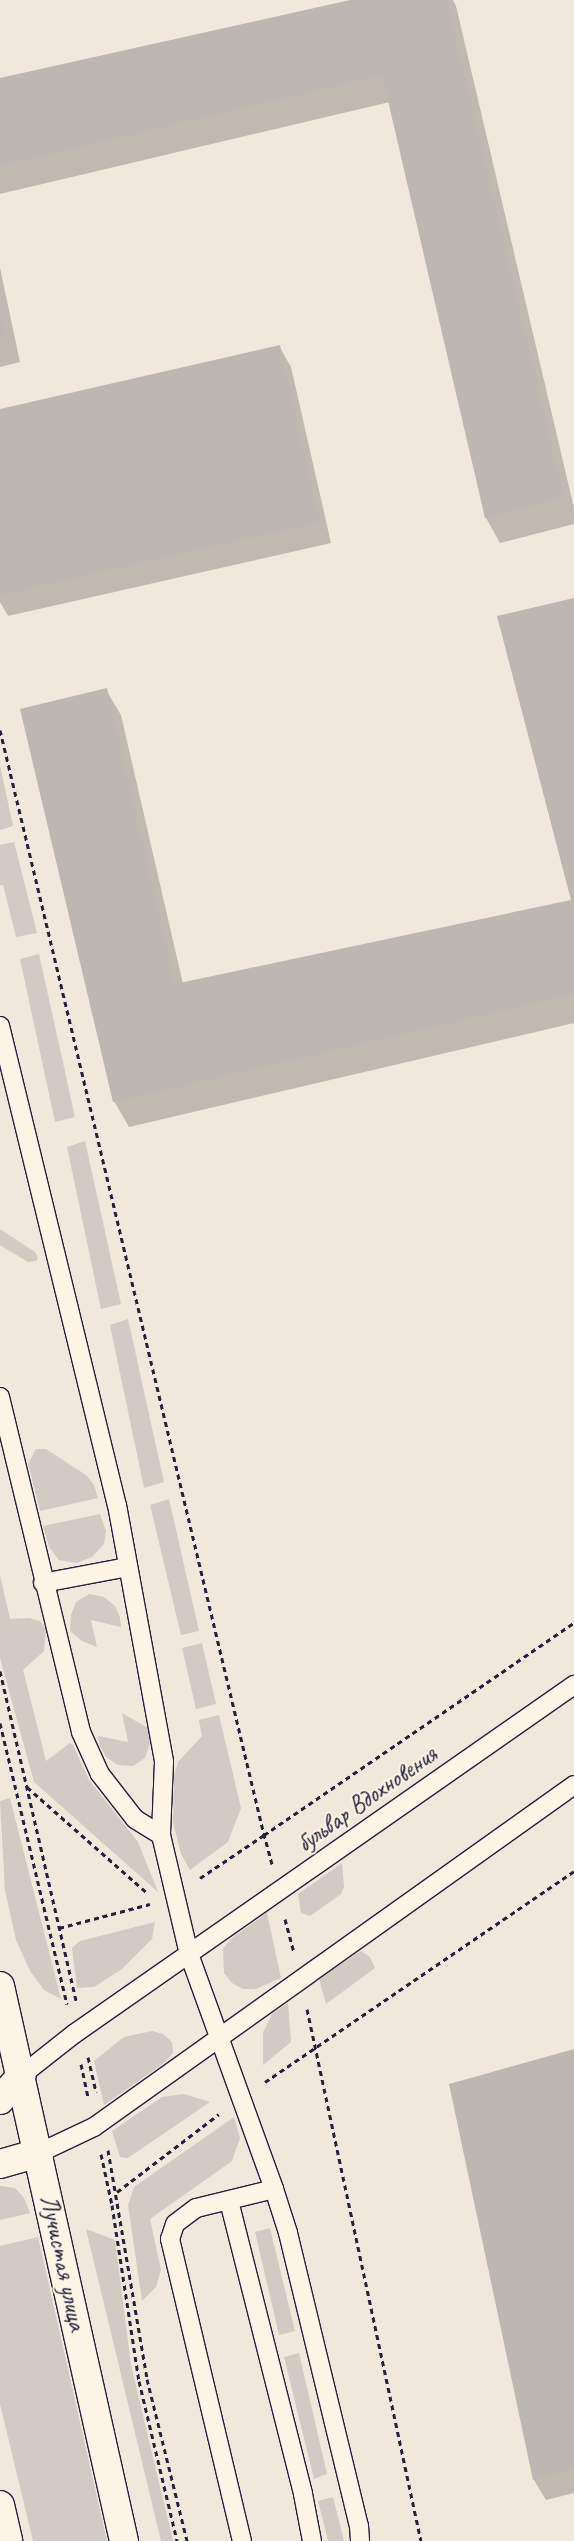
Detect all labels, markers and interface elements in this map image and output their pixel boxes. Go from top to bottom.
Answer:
street label: бульвар Вдохновения [291,1740,443,1858]
street label: Лучистая улица [34,2192,92,2334]

